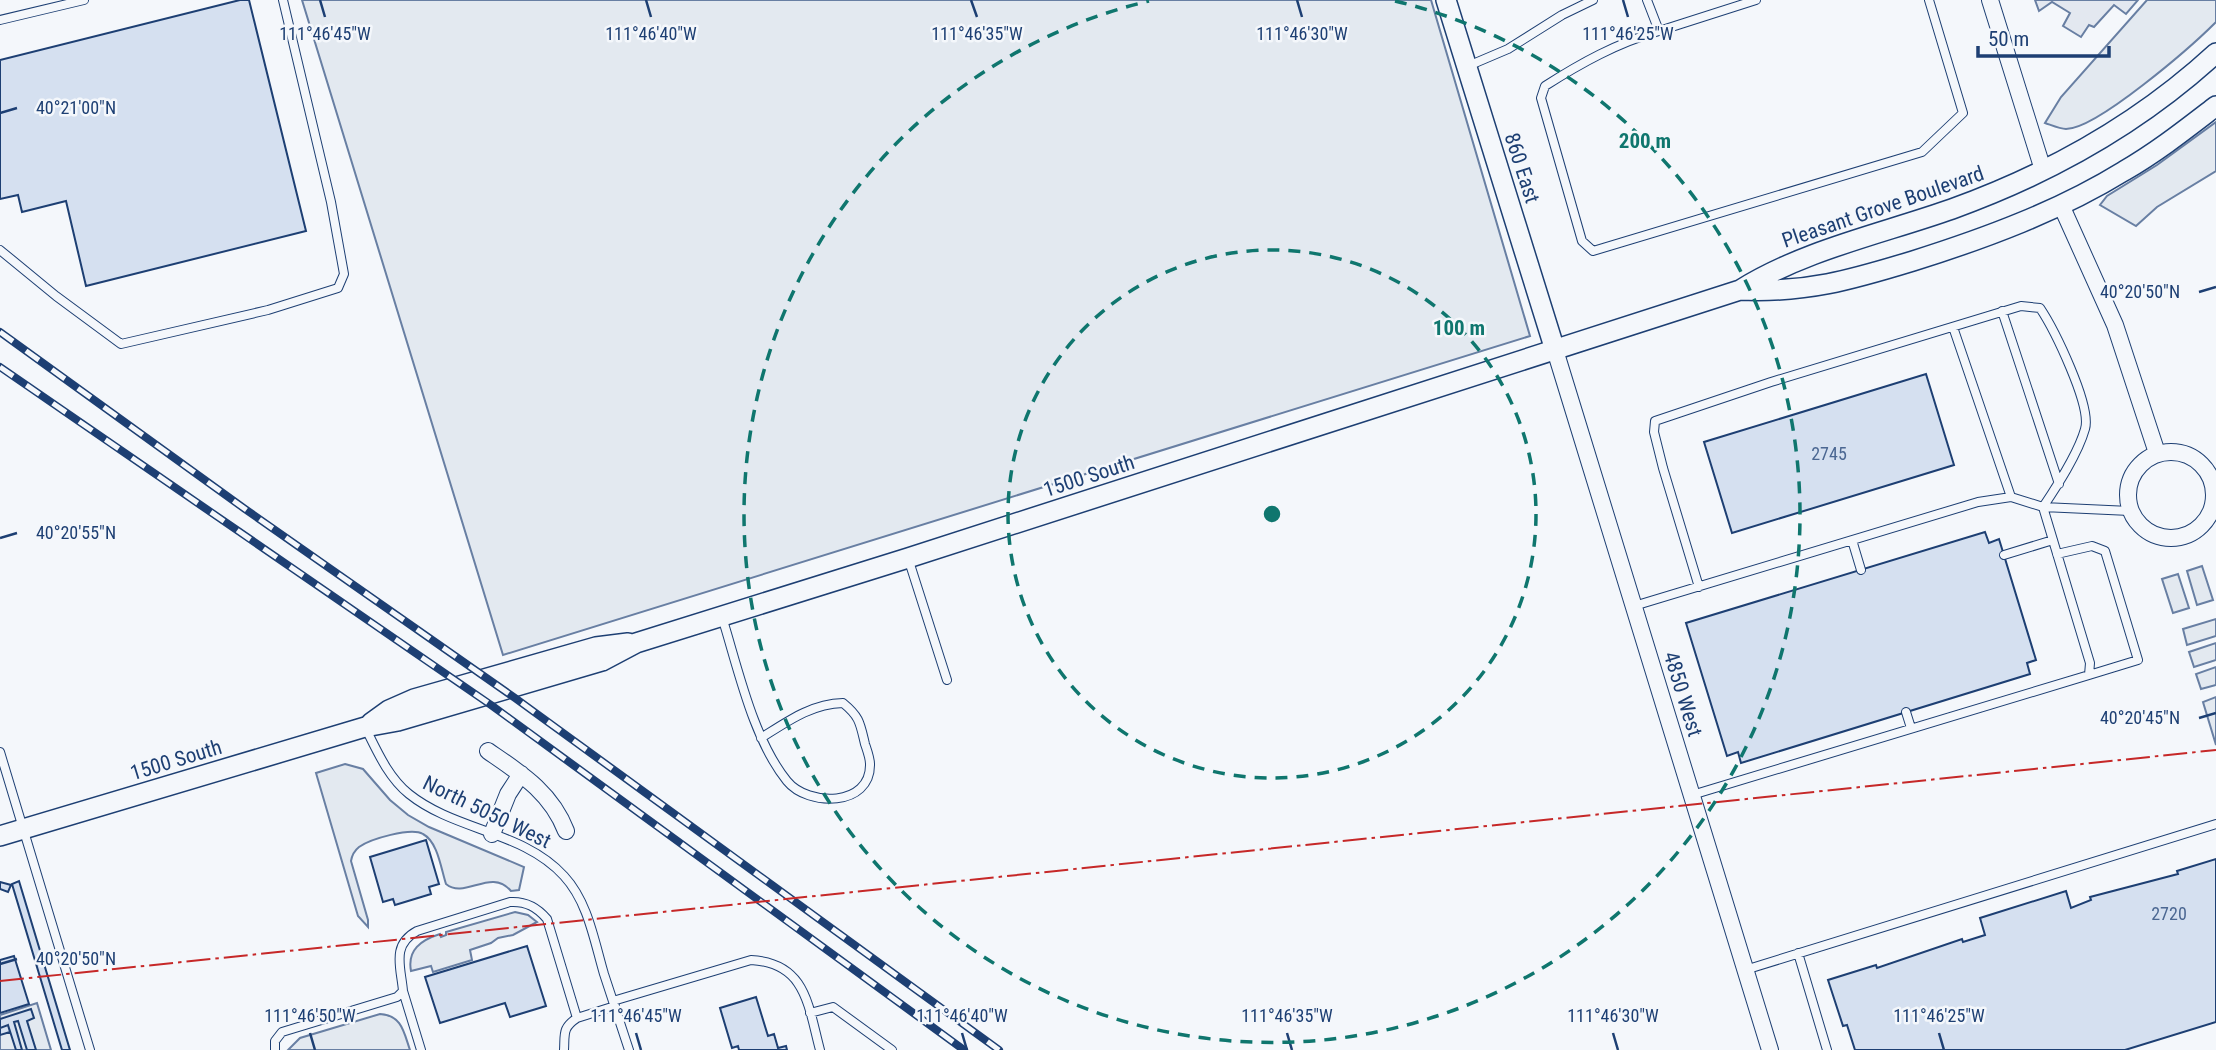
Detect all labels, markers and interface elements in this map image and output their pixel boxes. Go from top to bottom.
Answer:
scale bar [1978,14,2109,58]
text: 111°46'45"W [279,23,371,44]
text: 111°46'40"W [605,23,697,44]
text: 111°46'35"W [931,23,1023,44]
text: 111°46'30"W [1256,23,1348,44]
text: 111°46'25"W [1582,23,1674,44]
text: 50 m [1988,27,2029,51]
text: 40°21'00"N [36,97,116,118]
text: 200 m [1619,129,1671,153]
street label: 860 East [1499,130,1545,206]
street label: Pleasant Grove Boulevard [1779,161,1987,253]
text: 40°20'50"N [2100,281,2180,302]
text: 100 m [1433,316,1485,340]
house number: 2745 [1811,443,1847,464]
street label: 1500 South [1040,450,1138,502]
centre of rings [1260,502,1284,526]
text: 40°20'55"N [36,522,116,543]
street label: 4850 West [1659,649,1707,739]
text: 40°20'45"N [2100,707,2180,728]
street label: 1500 South [127,735,225,785]
street label: North 5050 West [419,771,555,853]
house number: 2720 [2151,903,2187,924]
text: 40°20'50"N [36,948,116,969]
text: 111°46'50"W [264,1005,356,1026]
text: 111°46'45"W [590,1005,682,1026]
text: 111°46'40"W [916,1005,1008,1026]
text: 111°46'35"W [1241,1005,1333,1026]
text: 111°46'30"W [1567,1005,1659,1026]
text: 111°46'25"W [1893,1005,1985,1026]

